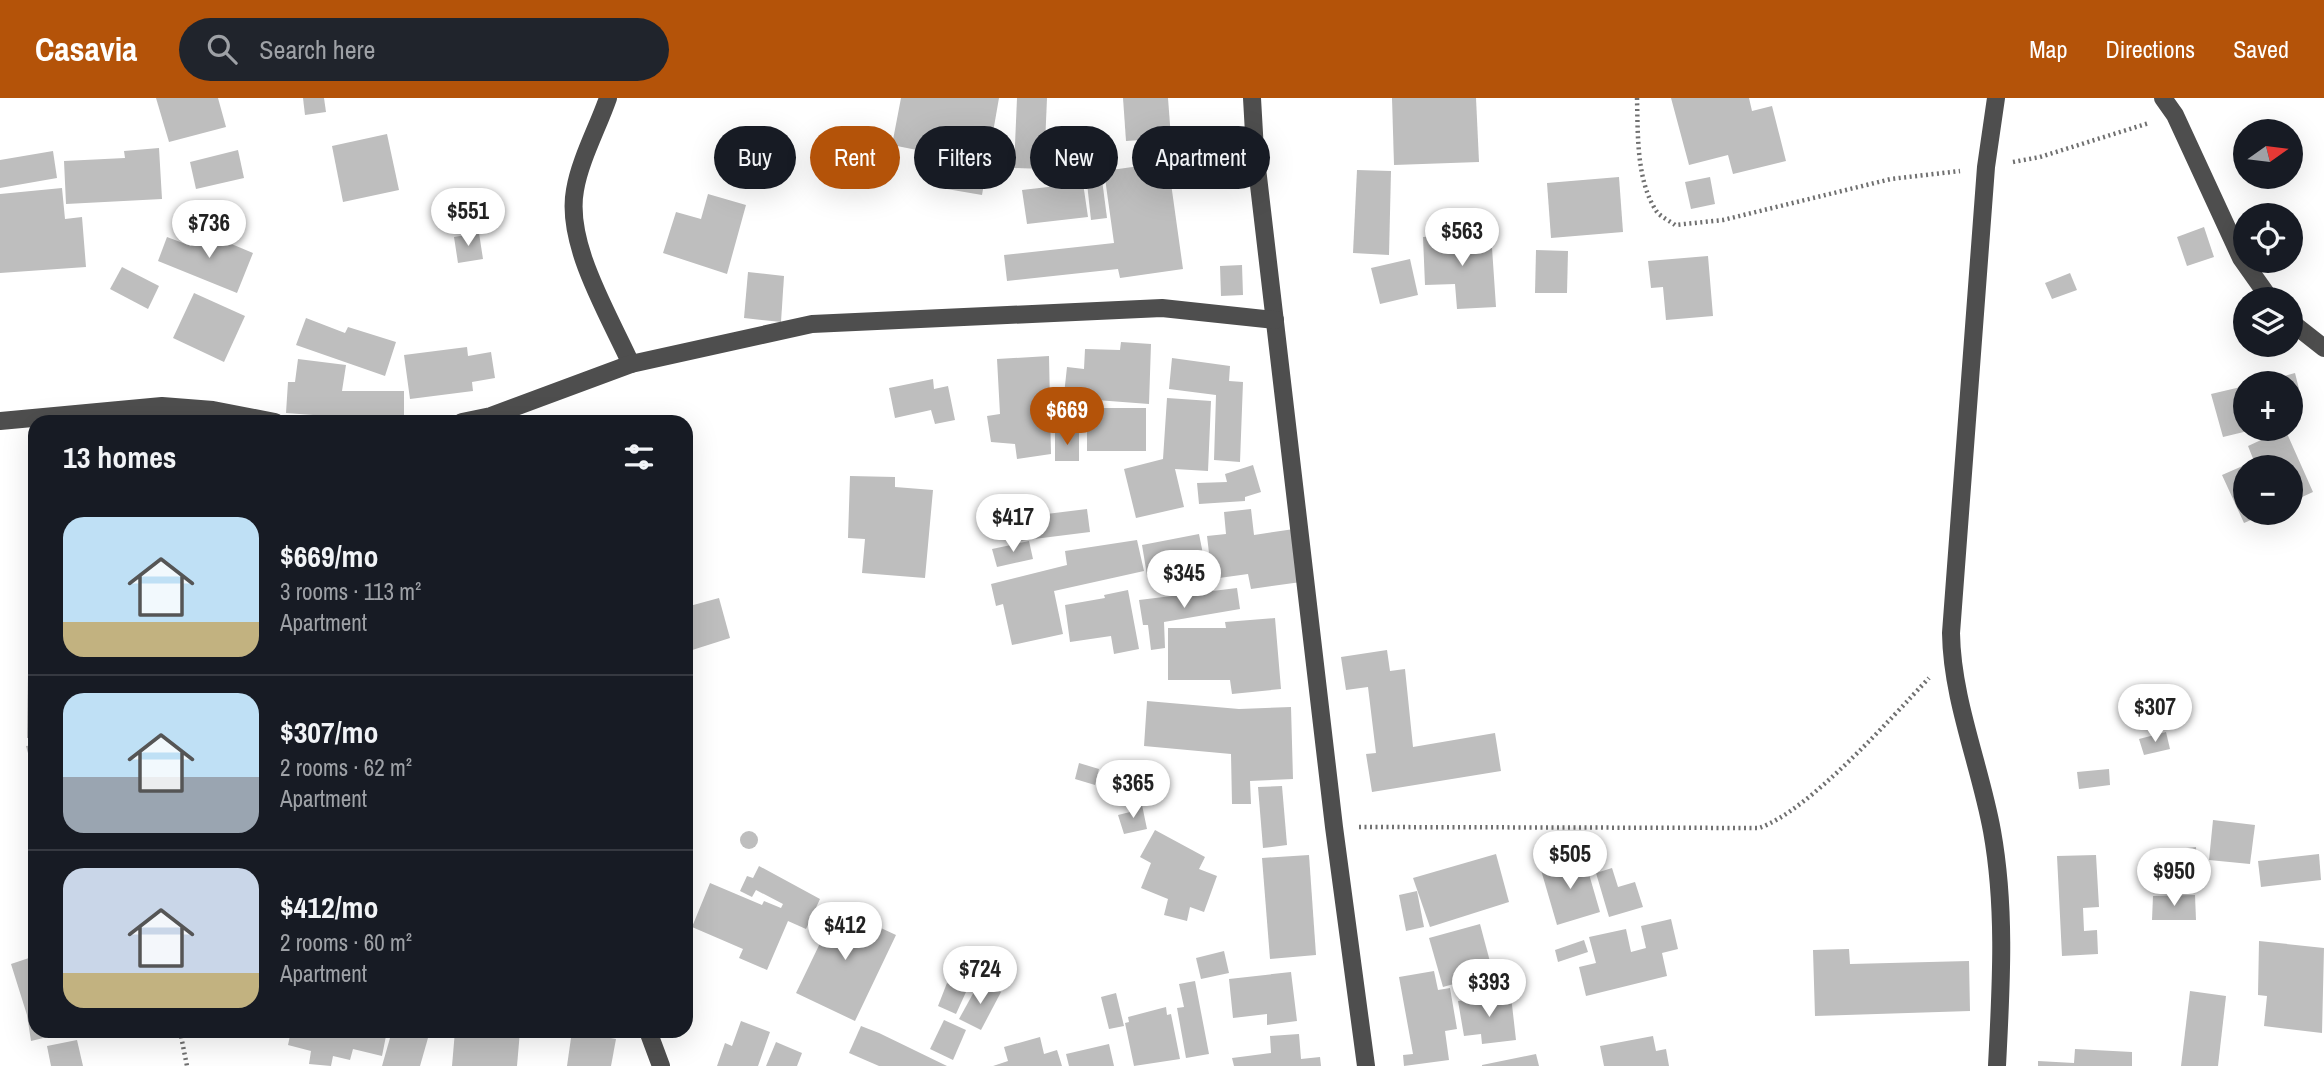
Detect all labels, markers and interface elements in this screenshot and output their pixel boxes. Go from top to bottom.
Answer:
search box [179,18,669,81]
text: Casavia [35,27,137,71]
icon: search [203,30,241,68]
text: Search here [259,32,375,67]
text: Map [2029,33,2067,65]
text: Directions [2105,33,2195,65]
text: Saved [2233,33,2289,65]
north arrow [2233,119,2303,189]
map controls [2233,119,2303,525]
chip: Buy [714,126,796,189]
chip: Rent [810,126,900,189]
chip: Filters [914,126,1016,189]
chip: New [1030,126,1118,189]
chip: Apartment [1132,126,1270,189]
pin: $551 [427,188,509,248]
text: $551 [447,195,489,226]
pin: $736 [168,200,250,260]
button: locate [2233,203,2303,273]
text: $736 [188,207,230,238]
pin: $563 [1421,208,1503,268]
text: $563 [1441,215,1483,246]
button: layers [2233,287,2303,357]
button: + [2233,371,2303,441]
pin: $669 [1026,388,1108,447]
text: $669 [1046,394,1088,425]
text: 13 homes [63,437,177,477]
icon: filters [620,438,658,476]
button: − [2233,455,2303,525]
pin: $417 [972,494,1054,554]
text: $417 [992,501,1034,532]
text: $669/mo [280,536,378,576]
icon: home [119,545,203,629]
pin: $345 [1143,550,1225,610]
text: $345 [1163,557,1205,588]
text: 3 rooms · 113 m² [280,576,421,607]
text: Apartment [280,607,367,638]
pin: $307 [2114,684,2196,744]
text: $307 [2134,691,2176,722]
text: $307/mo [280,712,378,752]
icon: home [119,721,203,805]
text: 2 rooms · 62 m² [280,752,412,783]
pin: $365 [1092,760,1174,820]
text: $365 [1112,767,1154,798]
text: Apartment [280,783,367,814]
pin: $505 [1529,832,1611,891]
text: $505 [1549,838,1591,869]
pin: $950 [2133,848,2215,908]
text: $950 [2153,855,2195,886]
text: $412/mo [280,887,378,927]
icon: home [119,896,203,980]
pin: $412 [804,902,886,962]
text: $412 [824,909,866,940]
text: 2 rooms · 60 m² [280,927,412,958]
pin: $724 [939,946,1021,1006]
text: $724 [959,953,1001,984]
text: Apartment [280,958,367,989]
pin: $393 [1448,960,1530,1019]
text: $393 [1468,966,1510,997]

